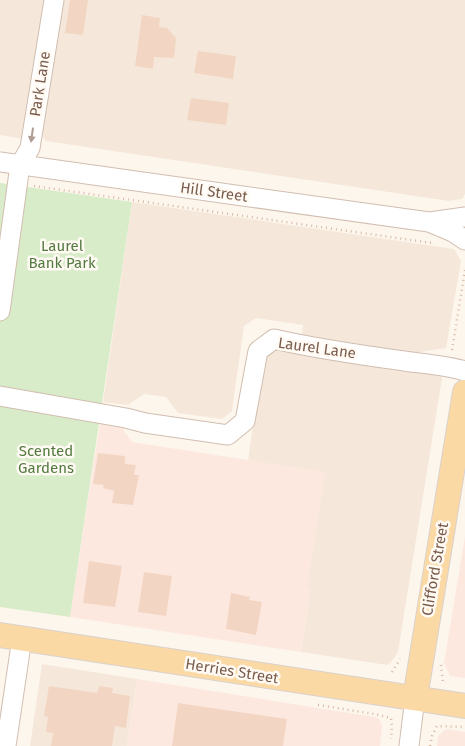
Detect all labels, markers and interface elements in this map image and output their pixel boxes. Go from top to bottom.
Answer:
street label: Park Lane [26,50,54,118]
one-way arrow [28,127,36,143]
street label: Hill Street [179,178,249,206]
park label: Laurel Bank Park [28,237,96,272]
street label: Laurel Lane [277,334,357,362]
park label: Scented Gardens [18,442,74,477]
street label: Clifford Street [418,520,452,617]
street label: Herries Street [184,655,280,687]

